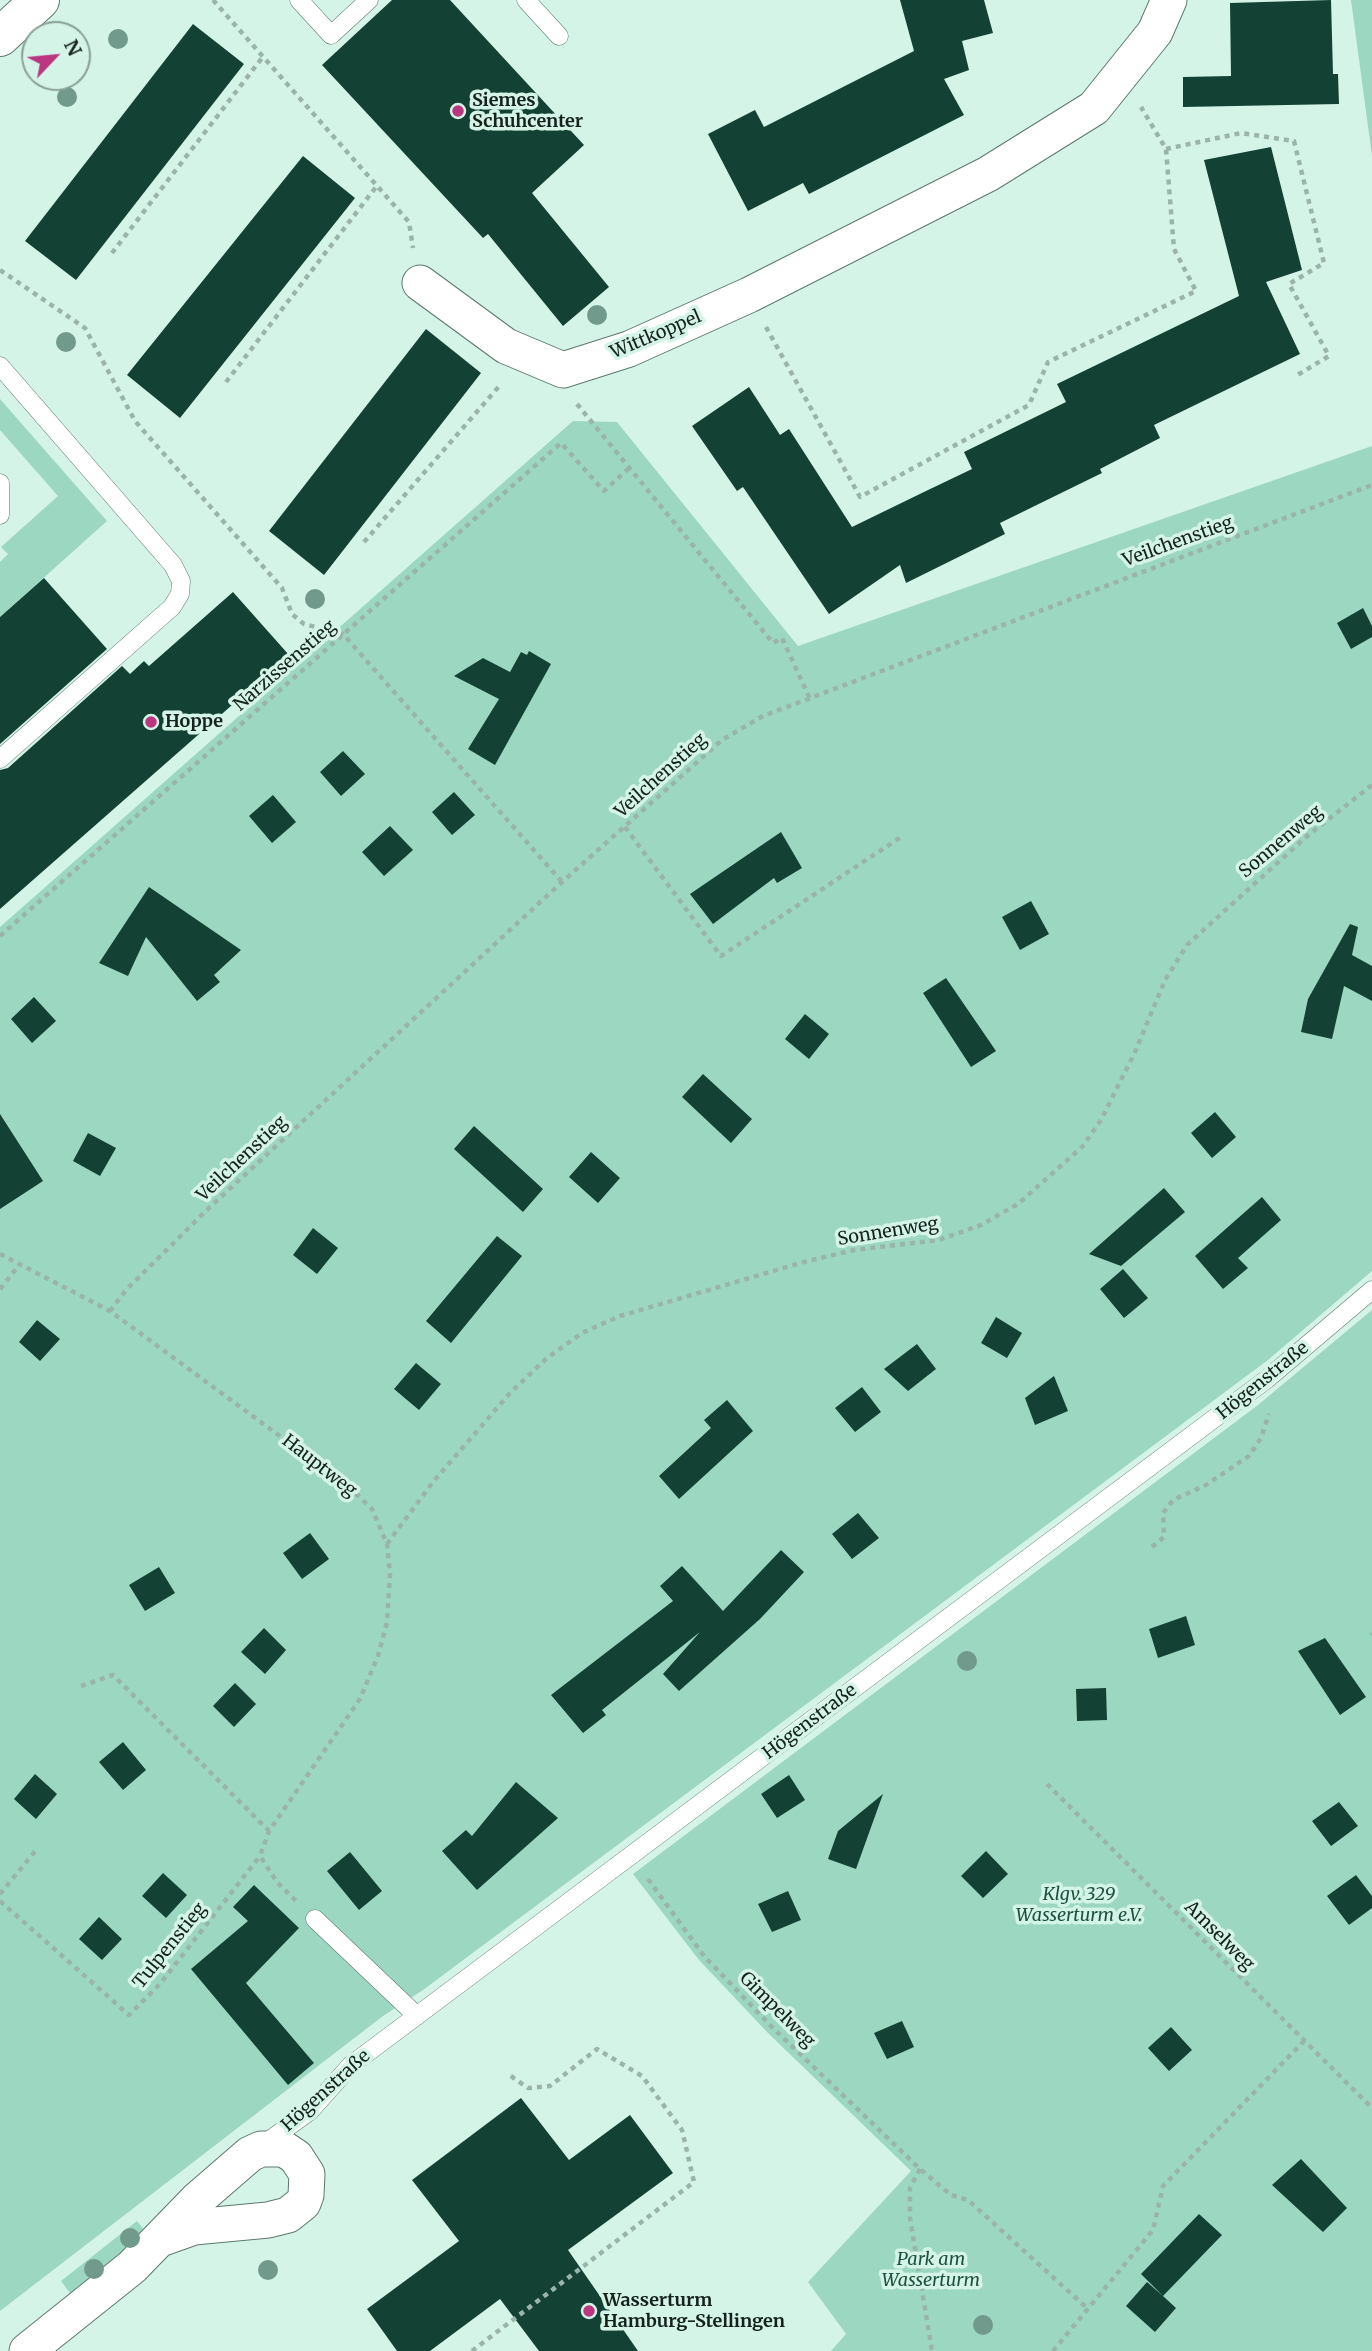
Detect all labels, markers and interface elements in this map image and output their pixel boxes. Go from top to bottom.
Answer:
north arrow [21,21,91,91]
text: N [59,36,87,60]
place label: Siemes Schuhcenter [472,90,583,132]
marker: Siemes Schuhcenter [450,103,466,119]
street label: Wittkoppel [607,306,705,364]
street label: Veilchenstieg [1120,512,1236,572]
street label: Narzissenstieg [230,616,340,716]
place label: Hoppe [165,711,223,733]
marker: Hoppe [143,714,159,730]
street label: Veilchenstieg [611,729,711,823]
street label: Sonnenweg [1235,801,1327,883]
street label: Veilchenstieg [192,1112,292,1206]
street label: Sonnenweg [836,1213,940,1251]
street label: Högenstraße [1213,1337,1313,1425]
street label: Hauptweg [277,1430,361,1502]
street label: Högenstraße [759,1680,861,1764]
park label: Klgv. 329 Wasserturm e.V. [1016,1884,1142,1926]
street label: Amselweg [1180,1897,1258,1975]
street label: Tulpenstieg [129,1899,211,1993]
street label: Gimpelweg [735,1968,819,2052]
street label: Högenstraße [277,2046,375,2136]
park label: Park am Wasserturm [882,2249,980,2292]
place label: Wasserturm Hamburg-Stellingen [603,2290,785,2332]
marker: Wasserturm Hamburg-Stellingen [581,2303,597,2319]

